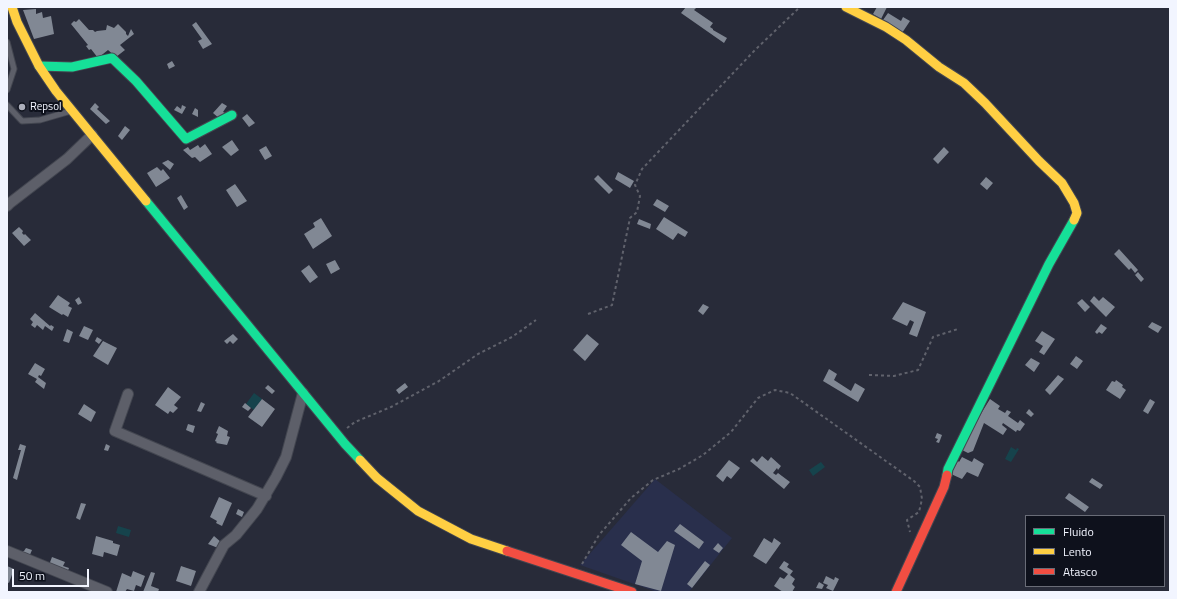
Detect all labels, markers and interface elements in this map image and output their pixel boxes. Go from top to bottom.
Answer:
place label: Repsol [30,100,61,114]
marker: Repsol [17,102,27,112]
legend [1025,515,1165,587]
text: Fluido [1063,522,1094,541]
text: Lento [1063,542,1092,561]
scale bar [14,561,91,587]
text: Atasco [1063,562,1097,581]
text: 50 m [19,566,45,585]

